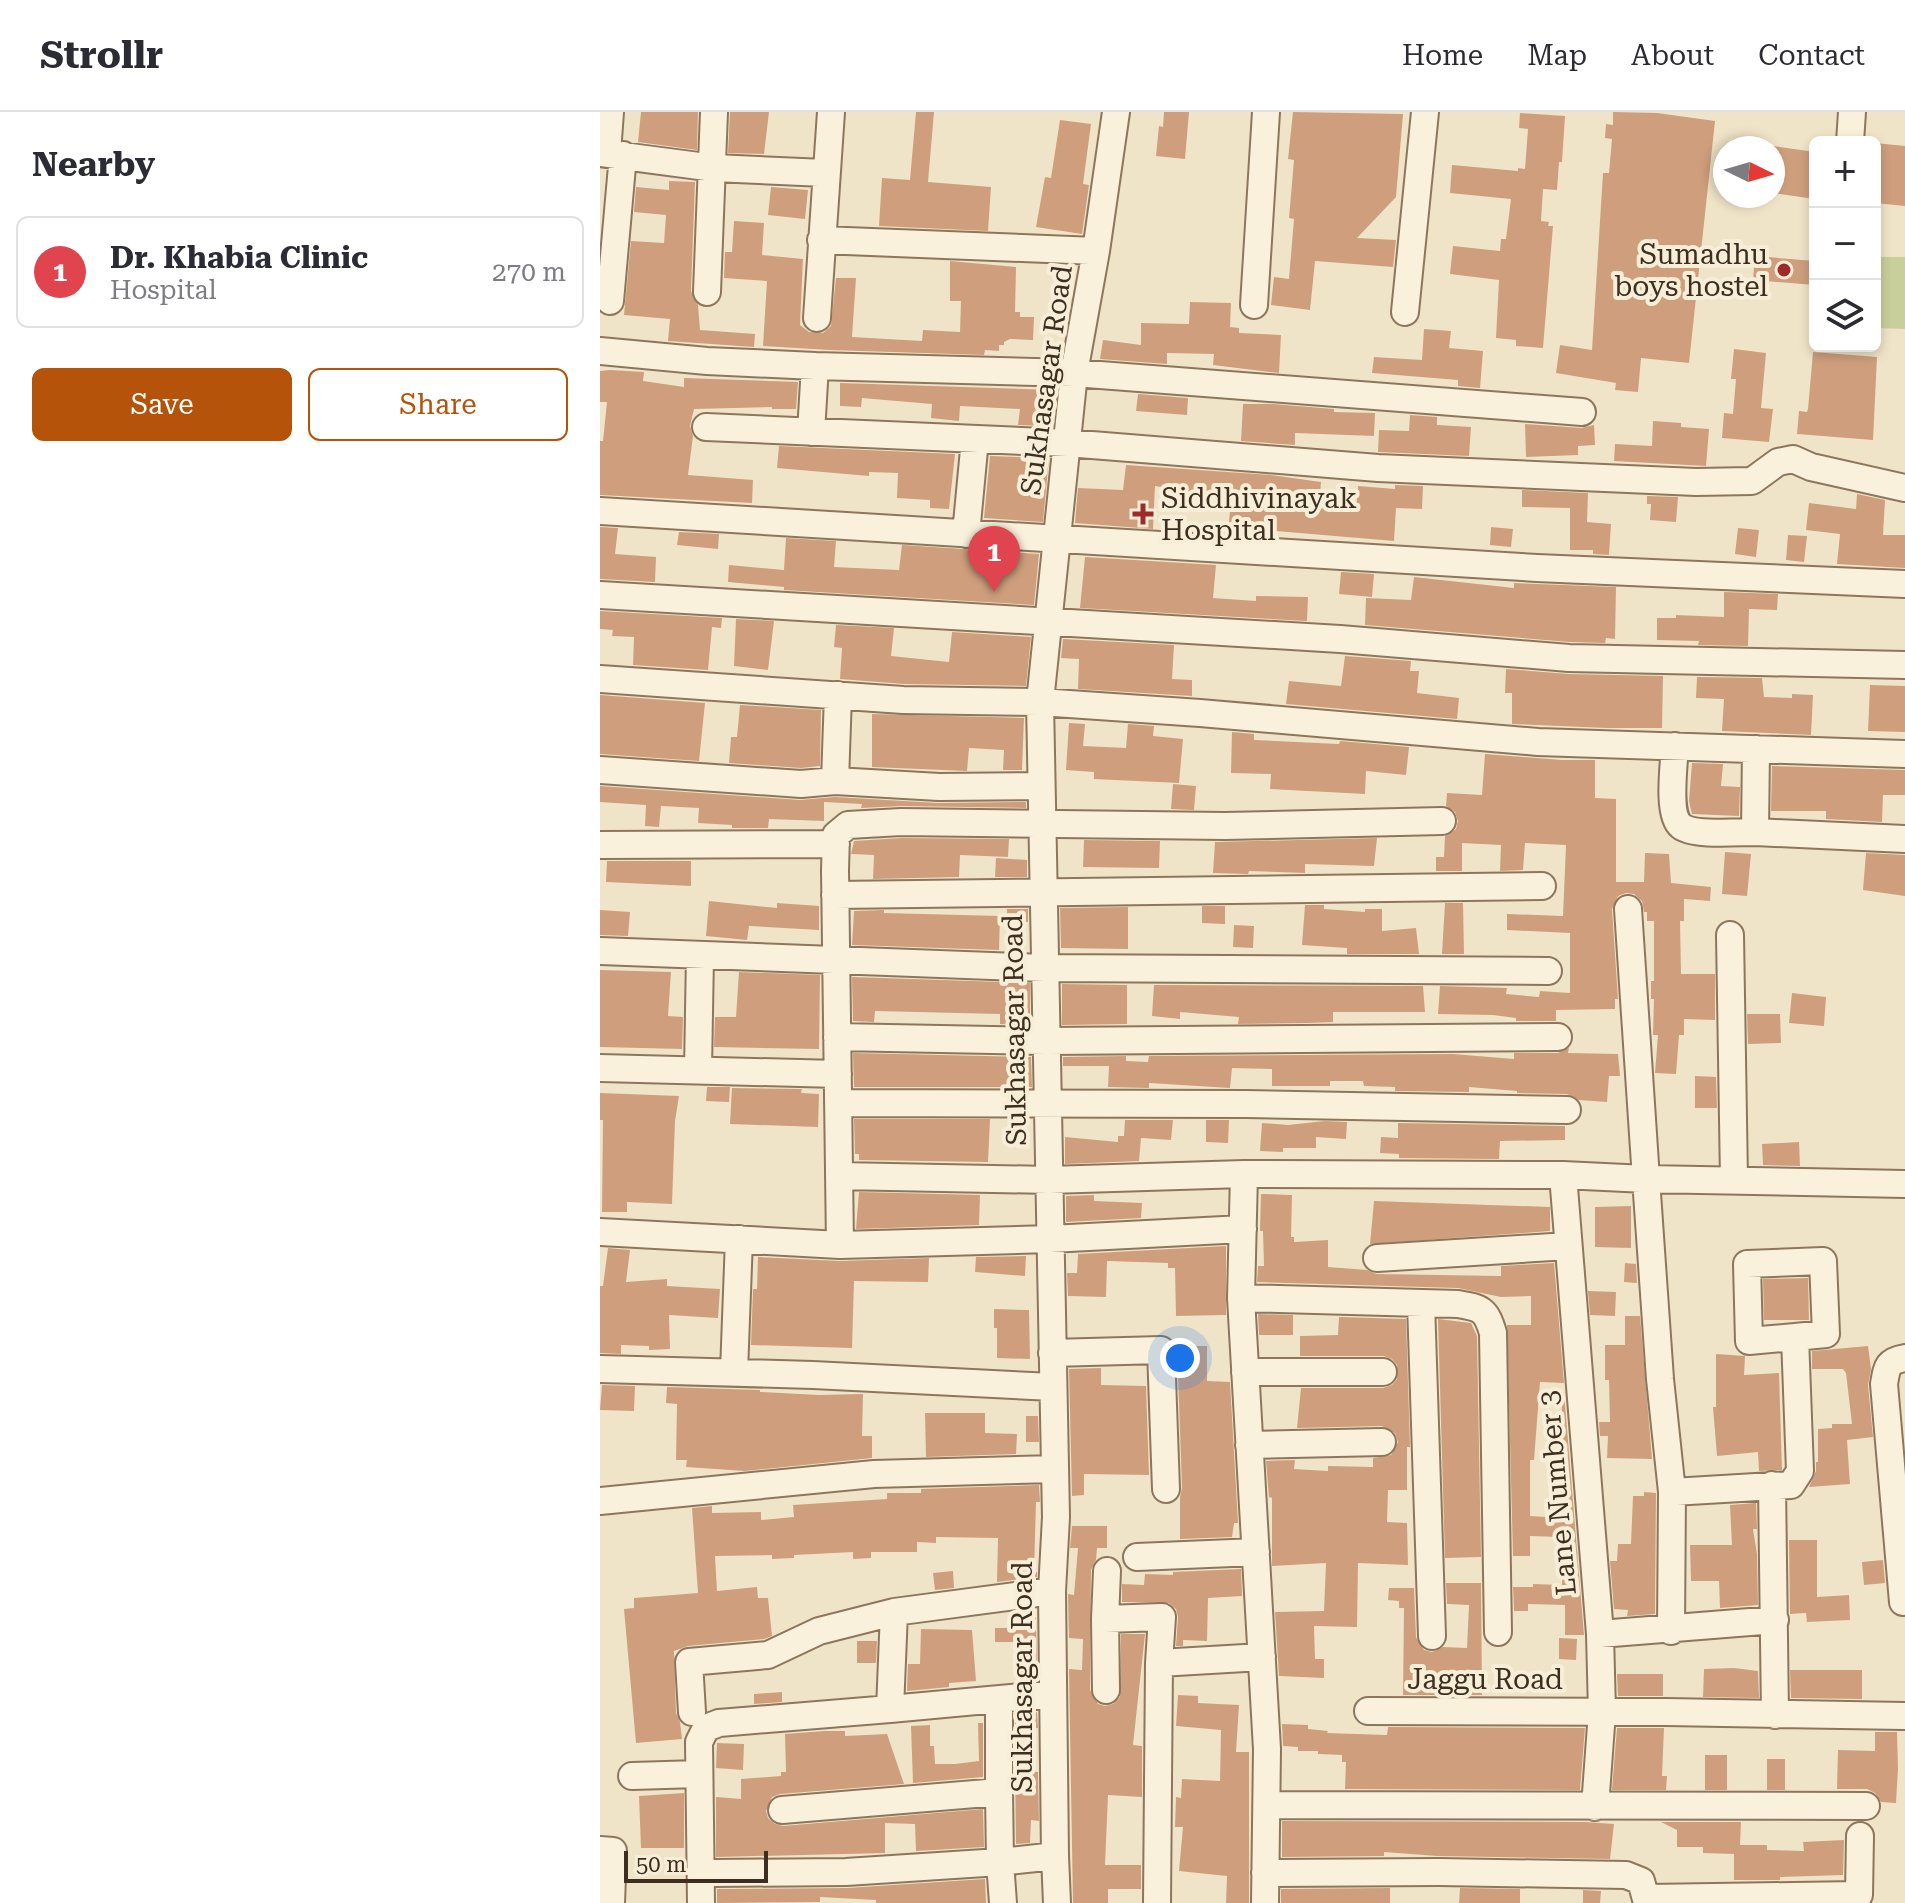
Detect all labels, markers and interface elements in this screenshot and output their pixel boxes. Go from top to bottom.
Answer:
text: Strollr [40,33,163,77]
text: Home [1402,39,1483,72]
text: Map [1527,39,1587,72]
text: About [1631,39,1714,72]
text: Contact [1758,39,1865,72]
north arrow [1713,136,1785,208]
map controls [1809,136,1881,352]
button: + [1809,136,1881,208]
text: Nearby [32,144,155,184]
button: − [1809,208,1881,280]
place label: Sumadhu boys hostel [1614,238,1768,303]
text: Dr. Khabia Clinic [110,240,368,275]
text: 1 [53,257,67,287]
text: 270 m [492,257,566,287]
marker: Sumadhu boys hostel [1775,261,1793,279]
street label: Sukhasagar Road [1014,263,1079,497]
text: Hospital [110,275,217,305]
button: layers [1809,280,1881,352]
button: Save [32,368,292,441]
button: Share [308,368,568,441]
place label: Siddhivinayak Hospital [1161,482,1357,547]
marker: Siddhivinayak Hospital [1132,503,1154,525]
pin: 1 [968,526,1020,592]
street label: Sukhasagar Road [996,914,1033,1146]
your location [1160,1338,1200,1378]
street label: Lane Number 3 [1532,1389,1583,1597]
street label: Sukhasagar Road [1006,1561,1039,1793]
street label: Jaggu Road [1407,1663,1563,1696]
scale bar [624,1847,768,1883]
text: 50 m [636,1852,686,1877]

